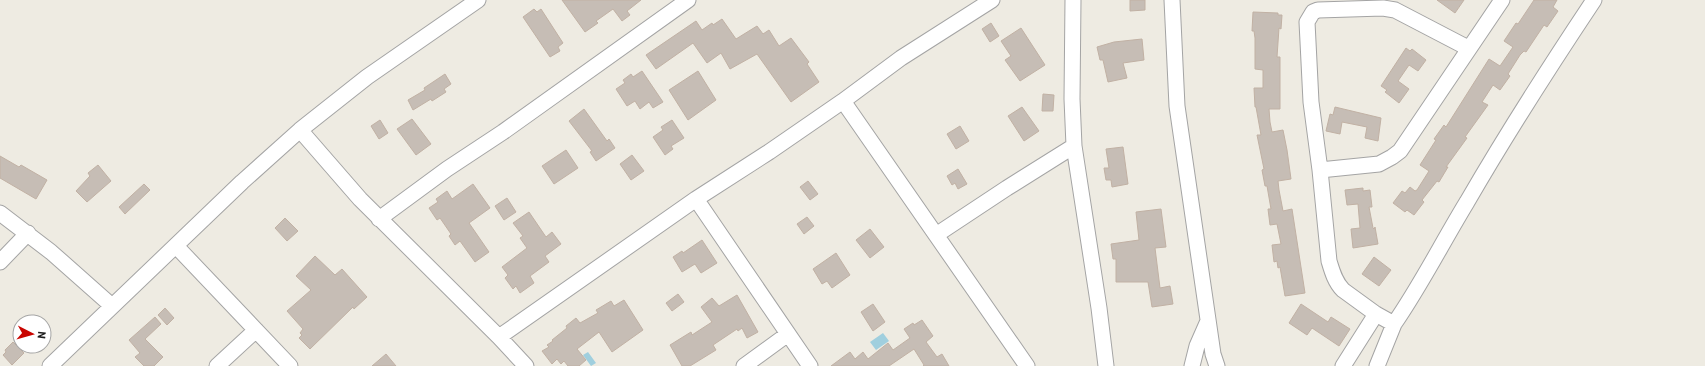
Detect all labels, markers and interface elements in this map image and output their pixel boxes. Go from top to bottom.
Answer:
north arrow [12,314,52,354]
text: N [36,331,49,339]

